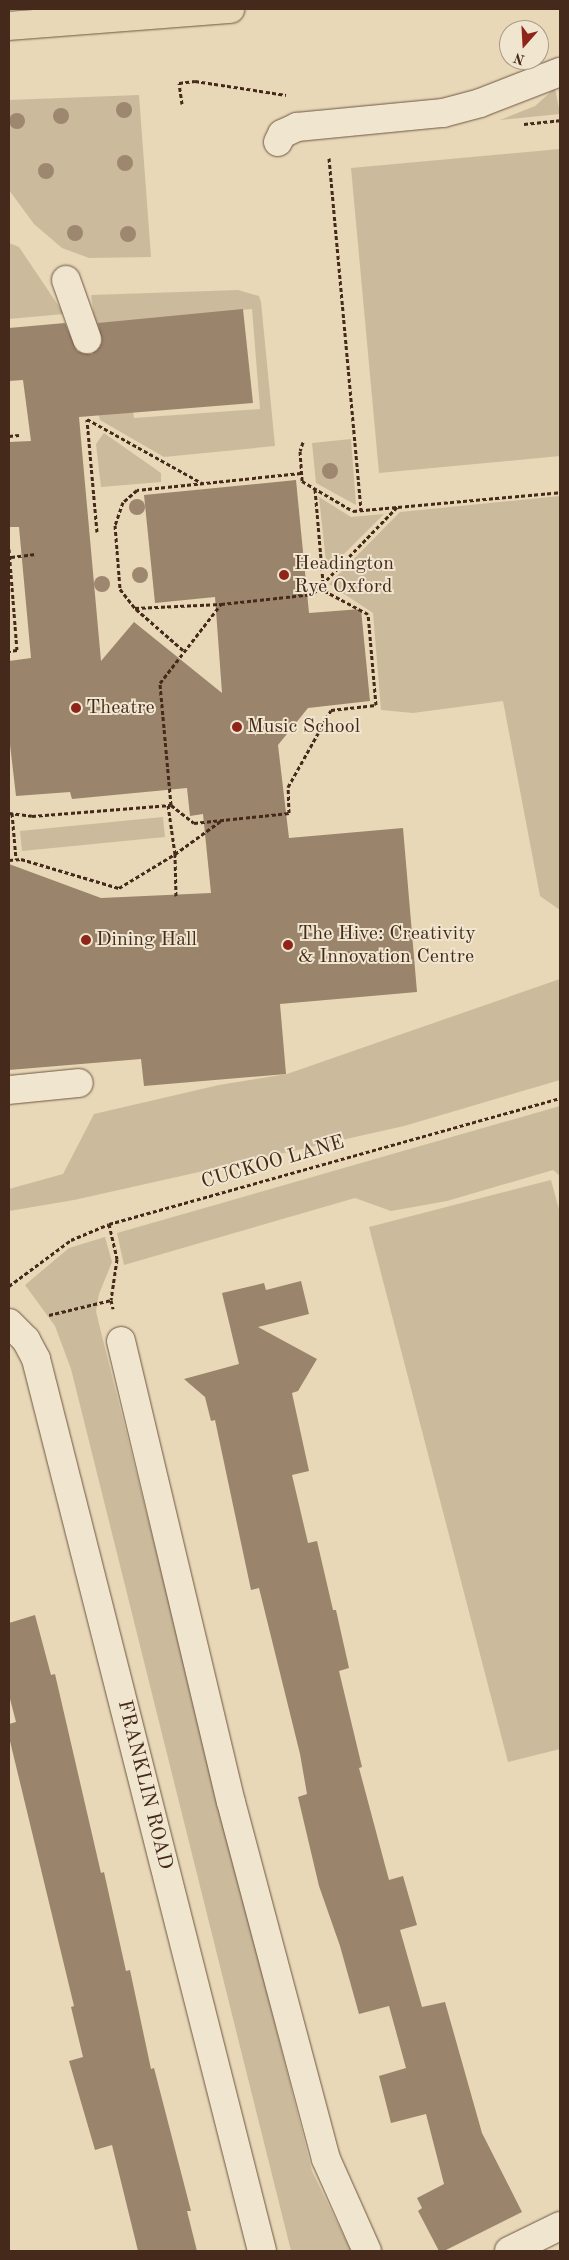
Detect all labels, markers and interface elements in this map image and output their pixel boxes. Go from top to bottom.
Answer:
north arrow [499,20,549,70]
text: N [512,50,527,67]
place label: Headington Rye Oxford [294,552,394,599]
marker: Headington Rye Oxford [278,569,290,581]
place label: Theatre [86,696,155,720]
marker: Theatre [70,702,82,714]
place label: Music School [247,715,360,739]
marker: Music School [231,721,243,733]
place label: The Hive: Creativity & Innovation Centre [298,922,476,969]
place label: Dining Hall [96,928,197,952]
marker: Dining Hall [80,934,92,946]
marker: The Hive: Creativity & Innovation Centre [282,939,294,951]
street label: CUCKOO LANE [199,1131,347,1195]
street label: FRANKLIN ROAD [111,1698,177,1872]

